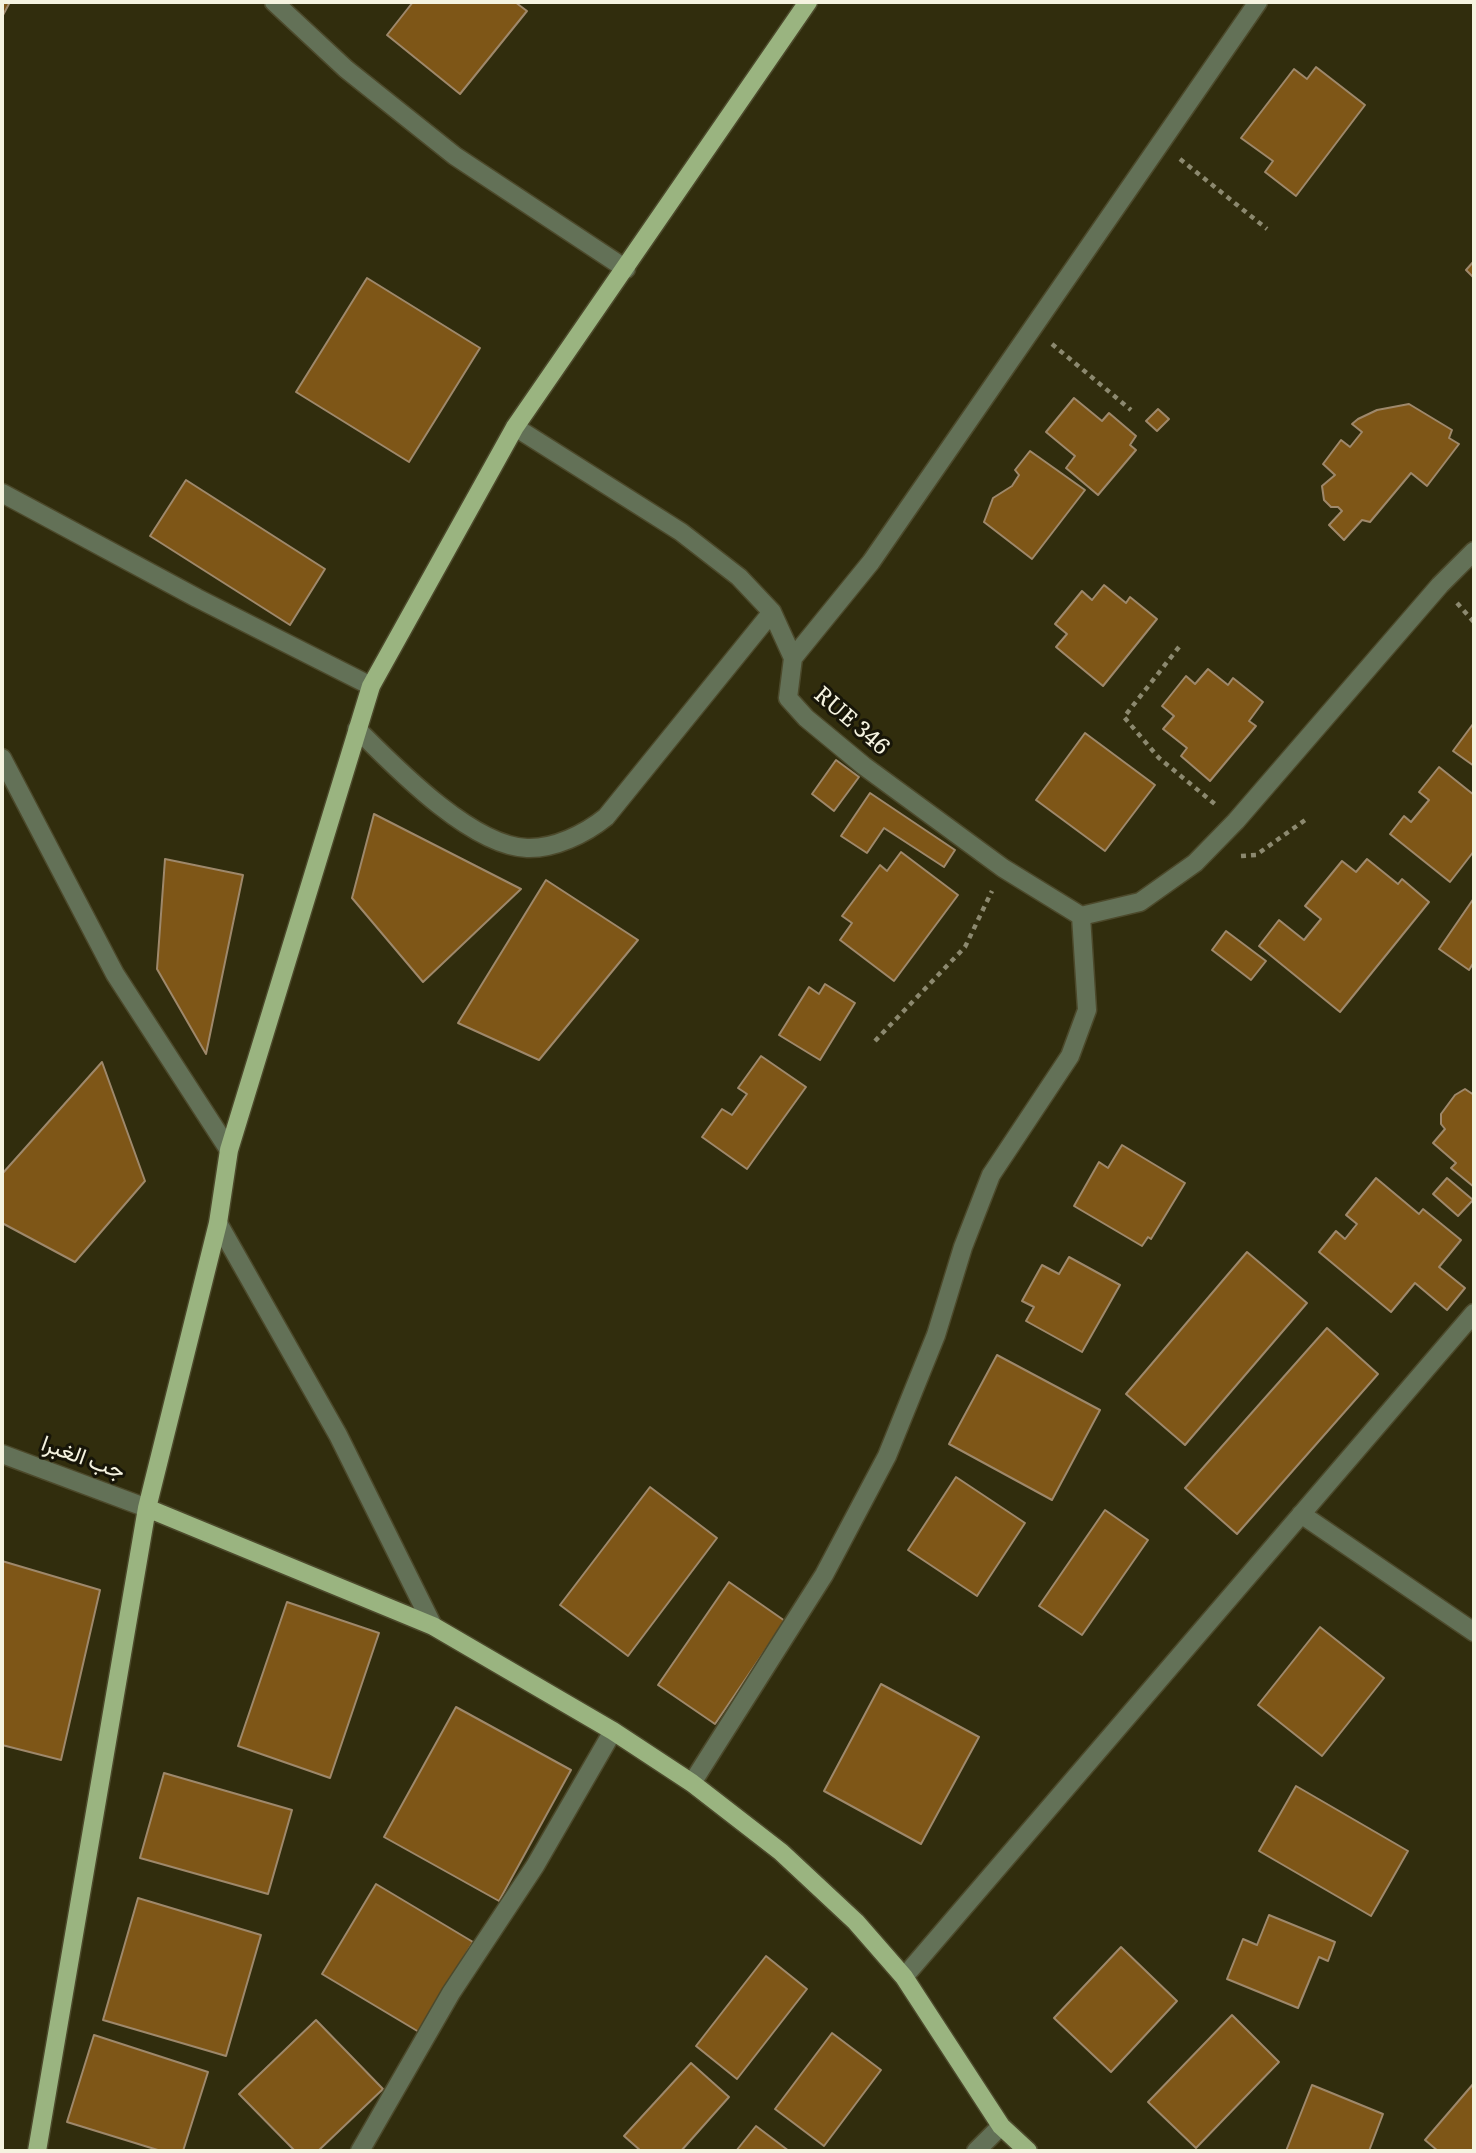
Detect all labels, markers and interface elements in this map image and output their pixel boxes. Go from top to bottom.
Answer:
street label: RUE 346 [808,681,894,761]
street label: جب الغبرا [37,1430,129,1486]

